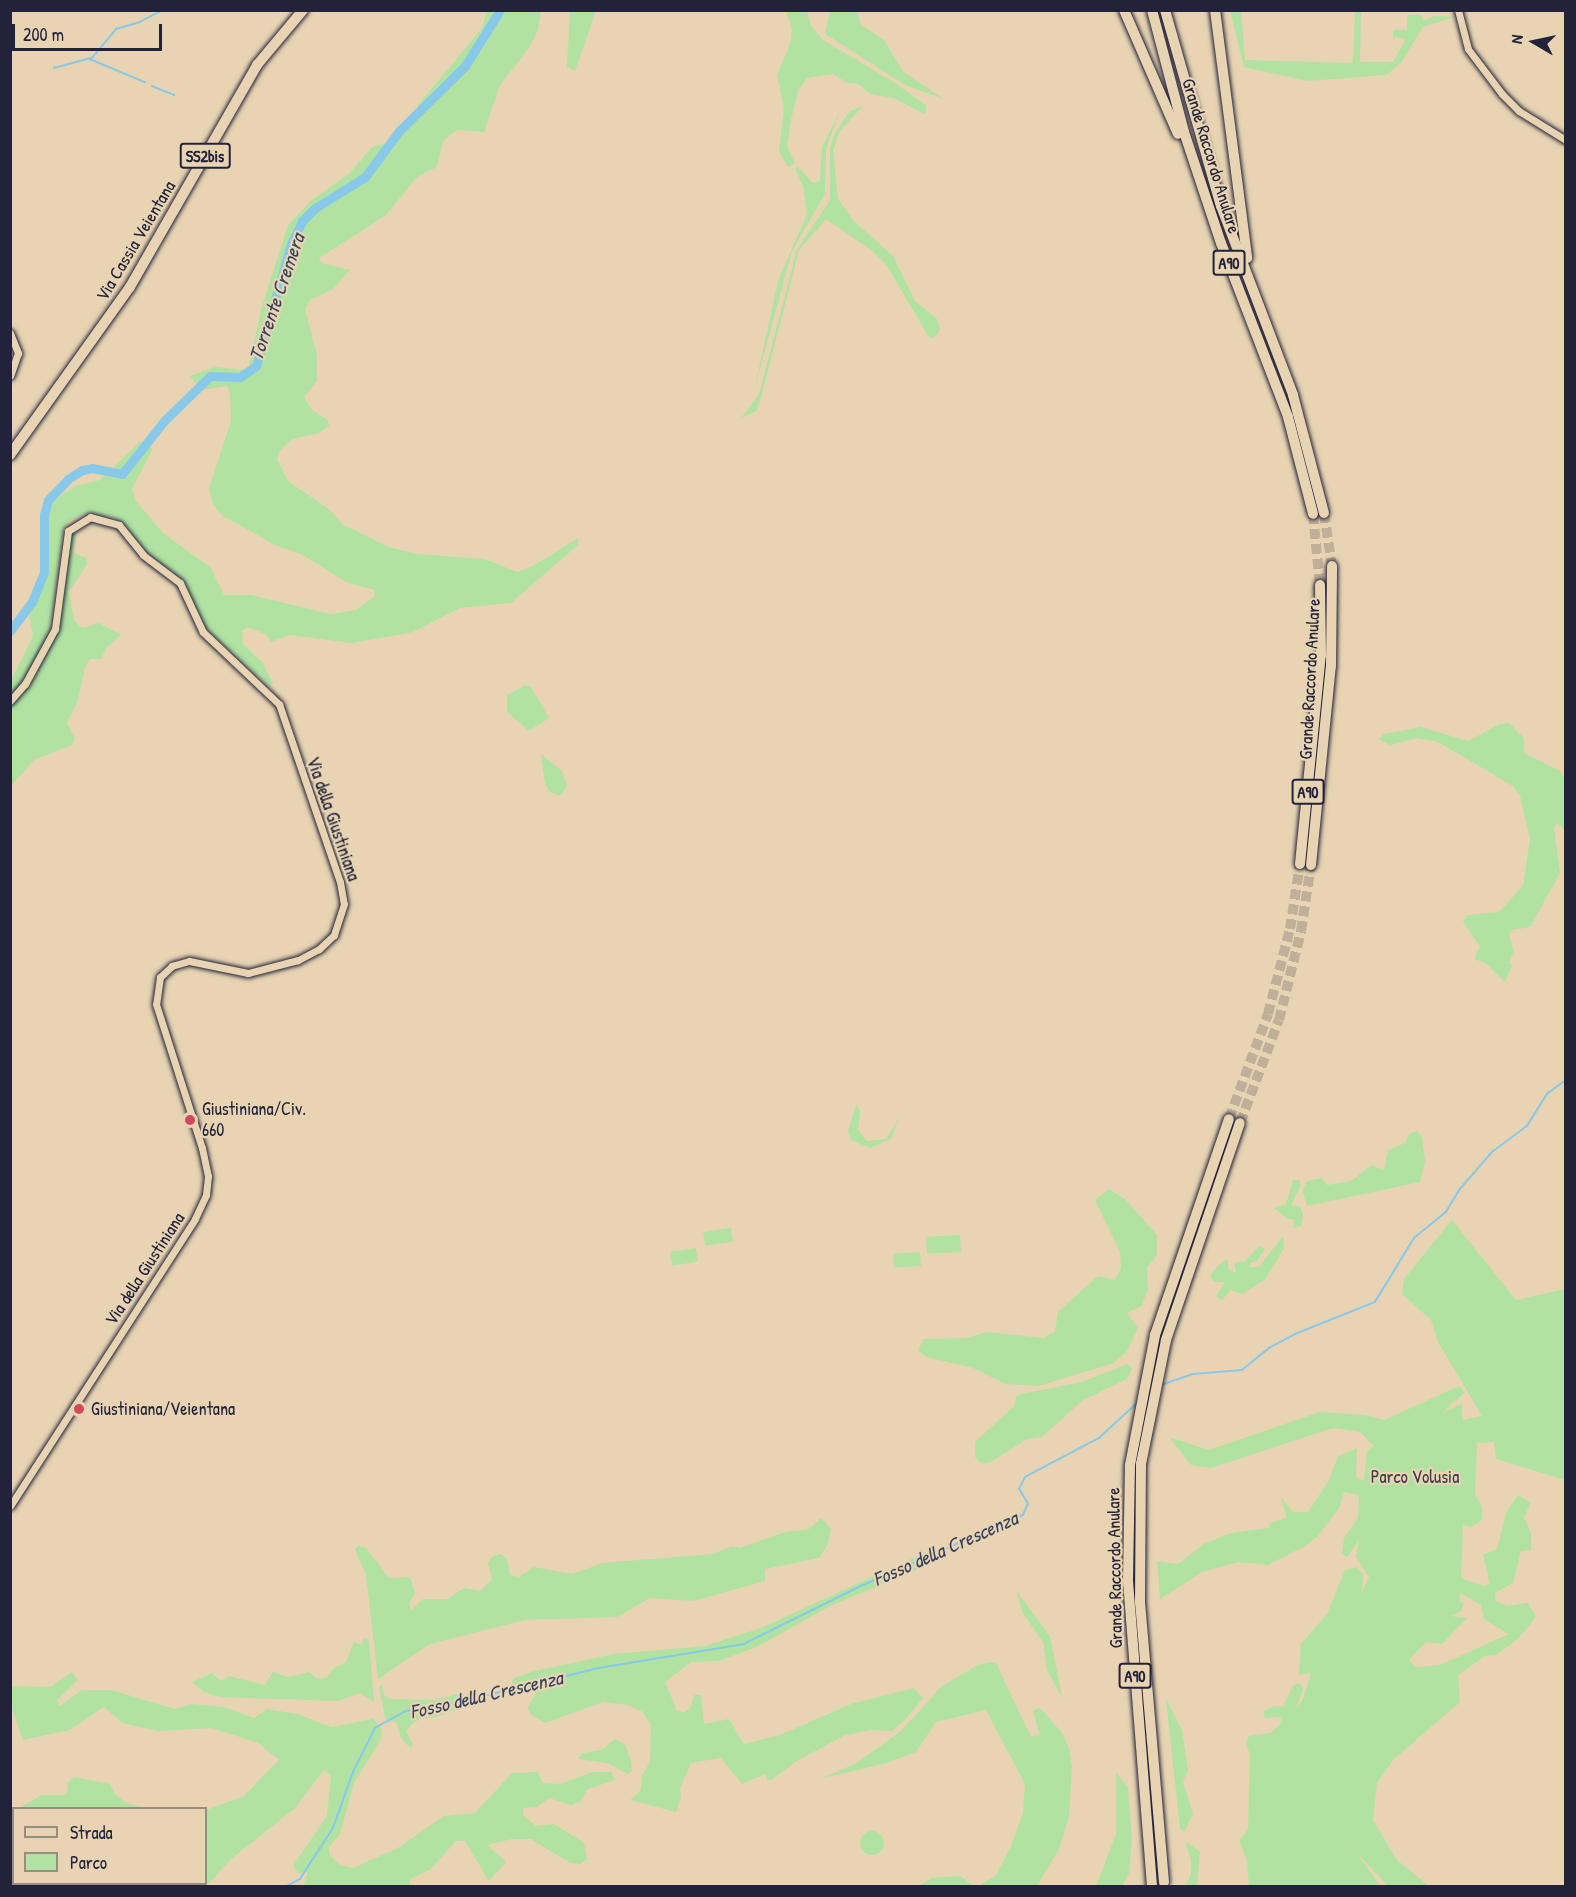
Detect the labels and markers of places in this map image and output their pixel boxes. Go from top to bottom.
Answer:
place label: Giustiniana/Civ. 660 [202,1099,306,1142]
marker: Giustiniana/Civ. 660 [183,1113,197,1127]
place label: Giustiniana/Veientana [91,1398,235,1420]
marker: Giustiniana/Veientana [72,1402,86,1416]

